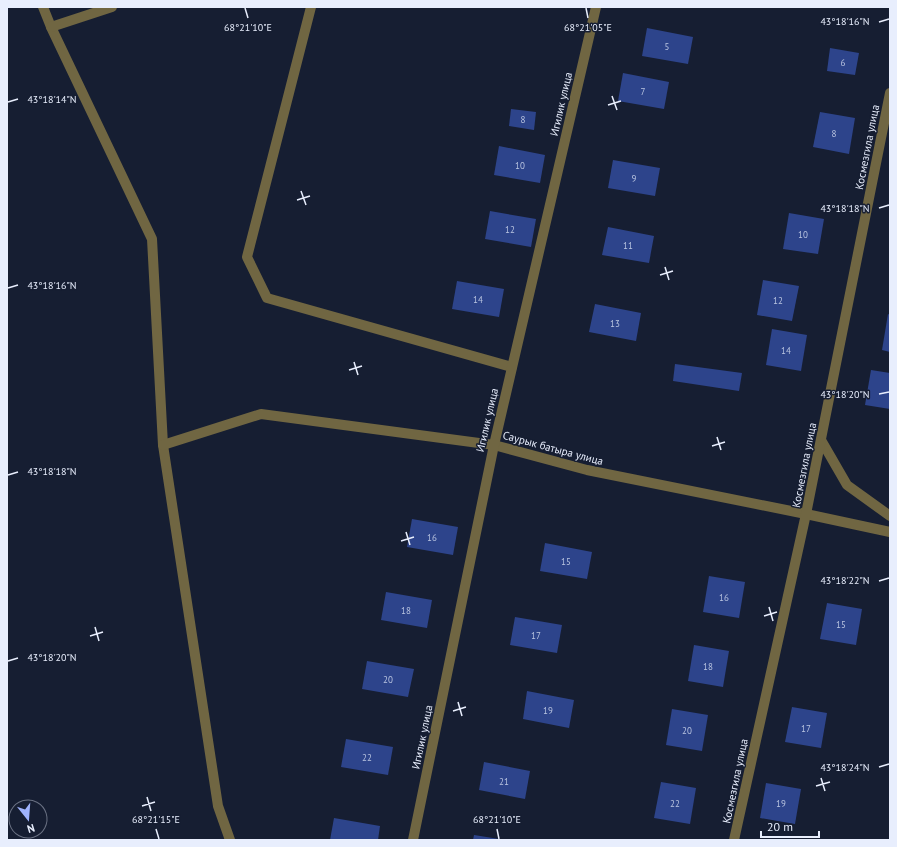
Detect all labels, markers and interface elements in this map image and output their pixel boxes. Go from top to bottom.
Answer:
text: 43°18'16"N [820,15,870,28]
text: 68°21'10"E [224,21,272,34]
text: 68°21'05"E [564,21,612,34]
house number: 5 [665,41,670,52]
house number: 6 [841,57,846,68]
street label: Игилик улица [547,71,575,137]
house number: 7 [641,86,646,97]
text: 43°18'14"N [27,93,77,106]
street label: Космезгила улица [852,103,882,191]
house number: 8 [521,114,526,125]
house number: 8 [832,128,837,139]
house number: 10 [515,160,525,171]
house number: 9 [632,173,637,184]
text: 43°18'18"N [820,202,870,215]
house number: 12 [505,224,515,235]
house number: 10 [798,229,808,240]
house number: 11 [623,240,633,251]
text: 43°18'16"N [27,279,77,292]
house number: 14 [473,294,483,305]
house number: 12 [773,295,783,306]
house number: 13 [610,318,620,329]
house number: 14 [781,345,791,356]
street label: Игилик улица [473,387,501,453]
text: 43°18'20"N [820,388,870,401]
street label: Космезгила улица [789,421,819,509]
street label: Саурык батыра улица [501,428,605,468]
text: 43°18'18"N [27,465,77,478]
house number: 16 [427,532,437,543]
house number: 15 [561,556,571,567]
text: 43°18'22"N [820,574,870,587]
house number: 16 [719,592,729,603]
house number: 18 [401,605,411,616]
house number: 15 [836,619,846,630]
house number: 17 [531,630,541,641]
text: 43°18'20"N [27,651,77,664]
house number: 18 [703,661,713,672]
house number: 20 [383,674,393,685]
street label: Игилик улица [408,704,436,770]
house number: 19 [543,705,553,716]
house number: 17 [801,723,811,734]
house number: 20 [682,725,692,736]
street label: Космезгила улица [719,737,751,825]
house number: 22 [362,752,372,763]
text: 43°18'24"N [820,761,870,774]
house number: 21 [499,776,509,787]
house number: 22 [670,798,680,809]
house number: 19 [776,798,786,809]
north arrow [8,799,48,839]
text: 68°21'15"E [132,813,180,826]
text: 68°21'10"E [473,813,521,826]
scale bar [761,813,819,839]
text: 20 m [767,819,793,834]
text: N [25,821,36,836]

